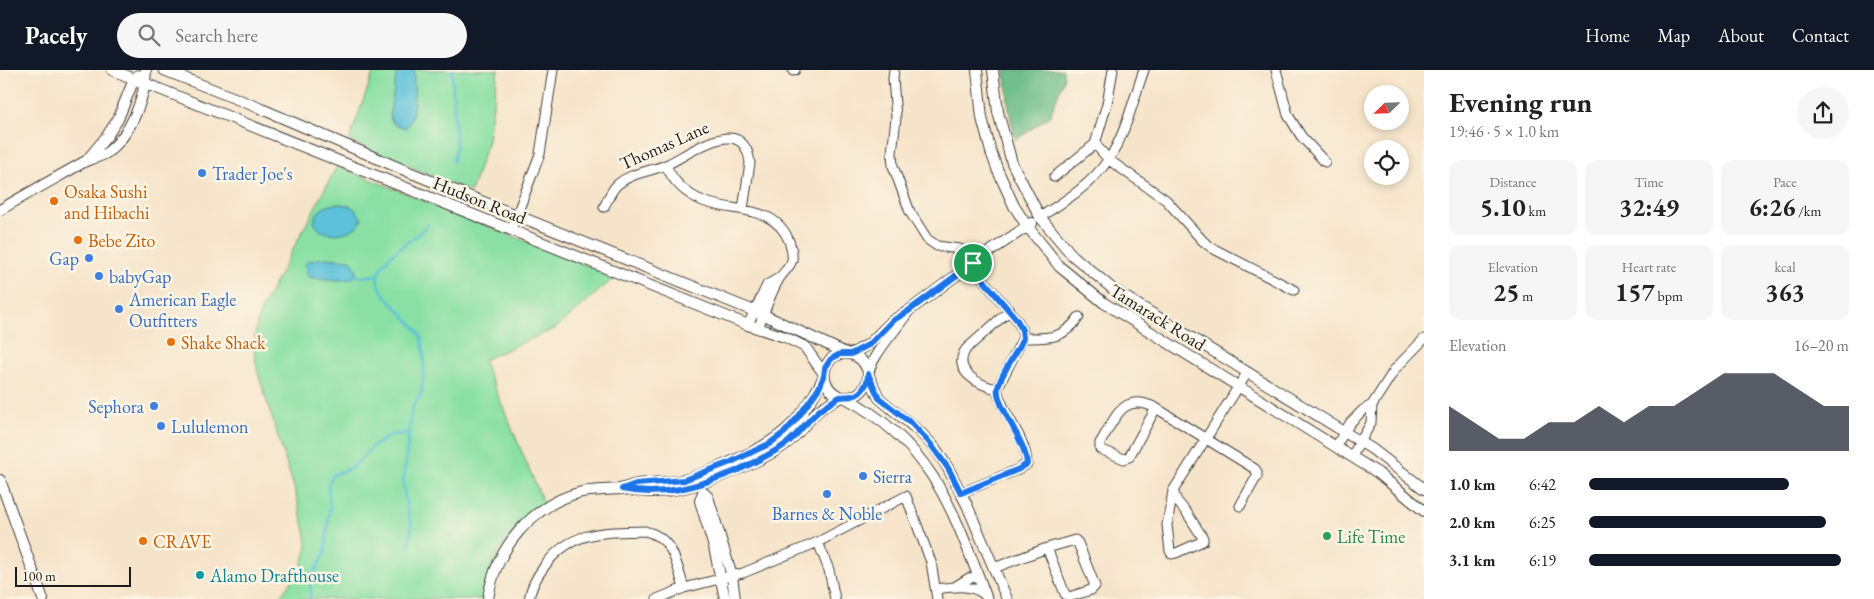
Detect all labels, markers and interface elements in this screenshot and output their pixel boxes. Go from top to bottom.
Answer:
search box [117,13,467,58]
text: Pacely [25,20,87,51]
icon: search [135,21,163,49]
text: Search here [175,23,258,48]
text: Home [1585,24,1630,47]
text: Map [1658,24,1690,47]
text: About [1718,24,1764,47]
text: Contact [1792,24,1849,47]
text: Evening run [1449,84,1592,120]
north arrow [1364,85,1409,130]
map controls [1364,85,1409,185]
button: share [1797,87,1849,139]
street label: Thomas Lane [616,115,712,175]
text: 19:46 · 5 × 1.0 km [1449,121,1559,142]
button: locate [1364,140,1409,185]
place label: Trader Joe's [212,162,293,185]
marker: Trader Joe's [196,167,208,179]
street label: Hudson Road [430,171,531,229]
text: Distance [1490,173,1536,191]
text: Time [1634,173,1664,191]
text: Pace [1773,173,1797,191]
place label: Osaka Sushi and Hibachi [64,180,150,224]
text: 5.10 [1480,191,1526,223]
text: 32:49 [1619,191,1679,223]
text: 6:26 [1749,191,1795,223]
marker: Osaka Sushi and Hibachi [48,195,60,207]
text: km [1526,202,1546,220]
text: /km [1795,202,1821,220]
place label: Bebe Zito [88,229,155,252]
marker: Bebe Zito [72,234,84,246]
pin [952,242,994,284]
place label: Gap [49,247,79,270]
icon: arrive [959,249,987,277]
marker: Gap [83,252,95,264]
text: Elevation [1488,258,1538,276]
text: Heart rate [1622,258,1676,276]
text: kcal [1775,258,1796,276]
place label: babyGap [109,265,171,288]
marker: babyGap [93,270,105,282]
text: 25 [1493,276,1519,308]
text: 157 [1615,276,1655,308]
text: 363 [1765,276,1805,308]
street label: Tamarack Road [1106,278,1211,356]
text: m [1519,287,1533,305]
text: bpm [1655,287,1683,305]
place label: American Eagle Outfitters [128,288,236,332]
marker: American Eagle Outfitters [113,303,125,315]
place label: Shake Shack [181,331,266,354]
text: Elevation [1449,335,1507,356]
text: 16–20 m [1794,335,1849,356]
marker: Shake Shack [165,336,177,348]
place label: Sephora [88,395,145,418]
marker: Sephora [148,400,160,412]
place label: Lululemon [171,415,249,438]
marker: Lululemon [155,420,167,432]
place label: Sierra [873,465,913,488]
marker: Sierra [857,470,869,482]
text: 1.0 km [1449,474,1495,495]
text: 6:42 [1529,474,1556,495]
marker: Barnes & Noble [821,488,833,500]
place label: Barnes & Noble [772,502,882,525]
text: 2.0 km [1449,512,1495,533]
text: 6:25 [1529,512,1556,533]
place label: Life Time [1337,525,1405,548]
place label: CRAVE [153,530,212,553]
marker: Life Time [1321,530,1333,542]
marker: CRAVE [137,535,149,547]
text: 3.1 km [1449,550,1495,571]
text: 6:19 [1529,550,1556,571]
scale bar [15,564,131,587]
place label: Alamo Drafthouse [209,564,339,587]
text: 100 m [22,567,56,585]
marker: Alamo Drafthouse [194,569,206,581]

